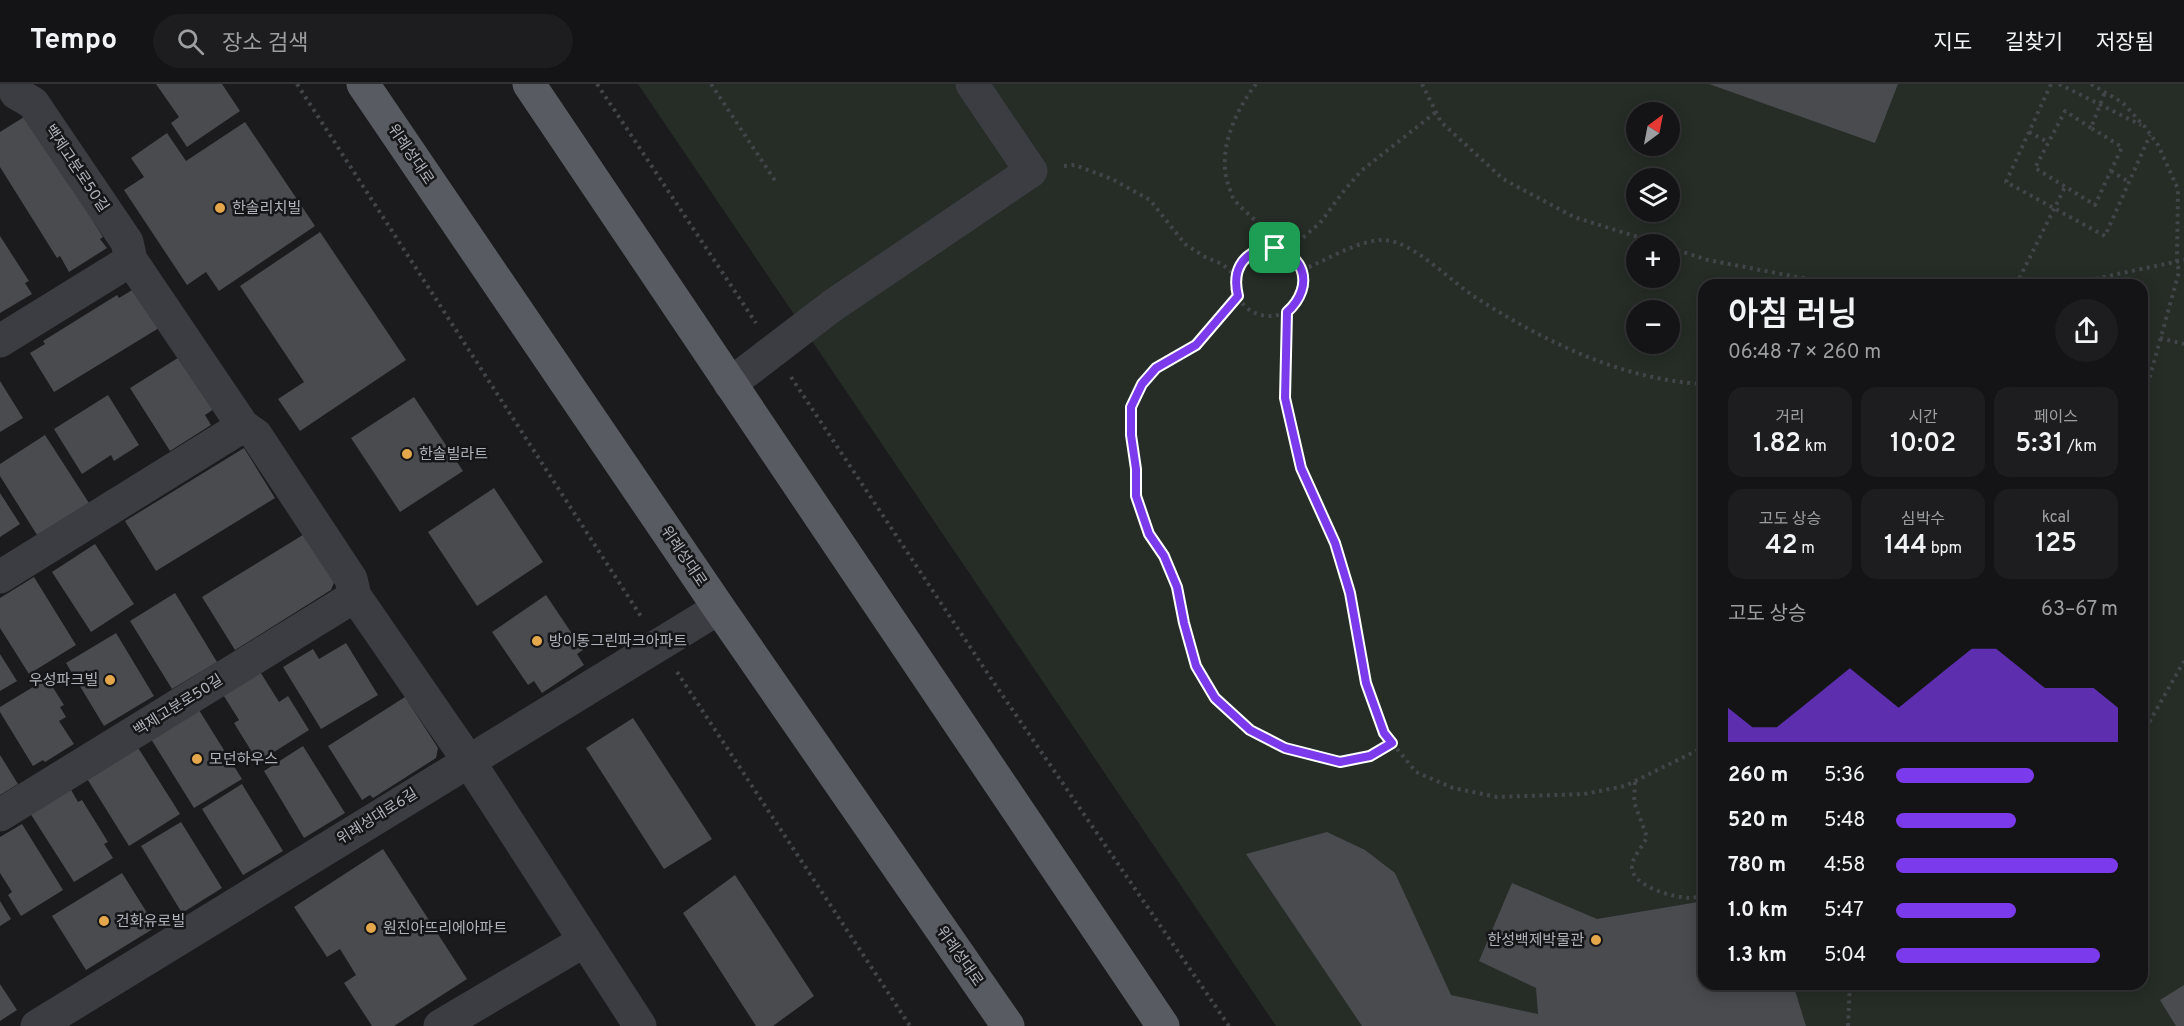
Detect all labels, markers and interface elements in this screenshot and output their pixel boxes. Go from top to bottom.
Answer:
search box [153,14,573,68]
text: Tempo [30,23,117,59]
icon: search [174,25,207,58]
text: 지도 [1933,30,1972,57]
text: 길찾기 [2005,30,2063,57]
text: 저장됨 [2096,30,2154,57]
text: 장소 검색 [222,31,308,58]
north arrow [1626,102,1680,156]
map controls [1626,102,1680,354]
street label: 백제고분로50길 [39,121,112,216]
street label: 위례성대로 [383,121,437,189]
button: layers [1626,168,1680,222]
place label: 한솔리치빌 [232,200,301,219]
marker: 한솔리치빌 [213,201,227,215]
pin [1249,222,1300,273]
icon: arrive [1258,231,1291,264]
button: + [1626,234,1680,288]
text: 아침 러닝 [1728,296,1858,338]
button: share [2055,299,2118,362]
button: − [1626,300,1680,354]
text: 06:48 · 7 × 260 m [1728,340,1881,366]
text: 거리 [1775,408,1805,428]
text: 시간 [1908,408,1938,428]
text: 페이스 [2034,408,2078,428]
text: 1.82 [1753,428,1801,461]
text: 10:02 [1890,428,1956,461]
text: 5:31 [2015,428,2063,461]
text: km [1801,437,1827,457]
text: /km [2063,437,2097,457]
place label: 한솔빌라트 [419,446,488,465]
marker: 한솔빌라트 [400,447,414,461]
text: kcal [2042,508,2070,528]
text: 고도 상승 [1759,510,1821,530]
text: 심박수 [1901,510,1945,530]
street label: 위례성대로 [656,523,710,591]
text: 125 [2035,528,2077,561]
text: 42 [1765,530,1798,563]
text: 144 [1884,530,1927,563]
text: m [1798,539,1815,559]
text: bpm [1927,539,1962,559]
text: 63–67 m [2041,597,2118,623]
text: 고도 상승 [1728,602,1806,628]
place label: 방이동그린파크아파트 [549,633,687,652]
marker: 방이동그린파크아파트 [530,634,544,648]
street label: 백제고분로50길 [131,671,227,741]
place label: 우성파크빌 [29,672,98,691]
marker: 우성파크빌 [103,673,117,687]
place label: 모던하우스 [209,751,278,770]
marker: 모던하우스 [190,752,204,766]
text: 260 m [1728,763,1788,789]
text: 5:36 [1824,763,1865,789]
street label: 위례성대로6길 [334,785,422,850]
text: 520 m [1728,808,1788,834]
text: 5:48 [1824,808,1866,834]
text: 780 m [1728,853,1786,879]
text: 4:58 [1824,853,1866,879]
text: 1.0 km [1728,898,1788,924]
text: 5:47 [1824,898,1864,924]
place label: 건화유로빌 [116,913,185,932]
marker: 건화유로빌 [97,914,111,928]
place label: 원진아뜨리에아파트 [383,920,507,939]
marker: 원진아뜨리에아파트 [364,921,378,935]
street label: 위례성대로 [931,923,986,991]
place label: 한성백제박물관 [1487,932,1584,951]
marker: 한성백제박물관 [1589,933,1603,947]
text: 1.3 km [1728,943,1787,969]
text: 5:04 [1824,943,1866,969]

